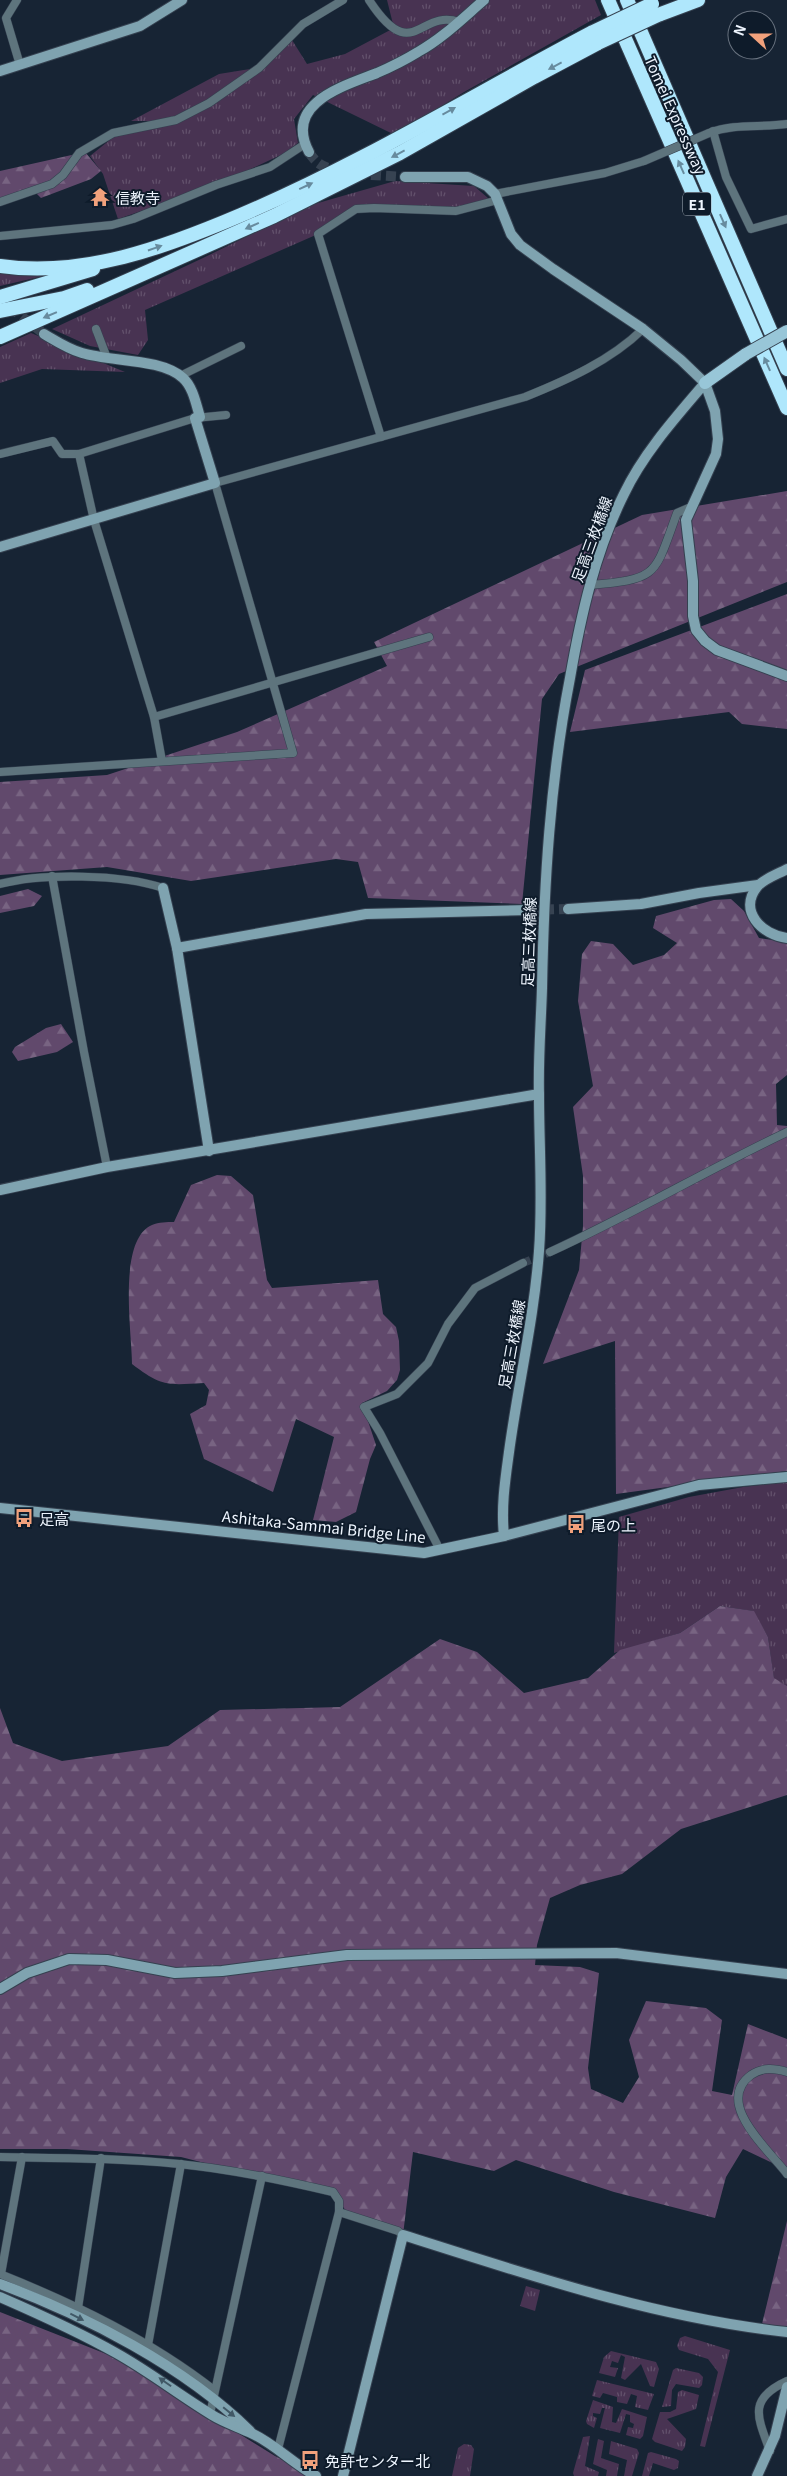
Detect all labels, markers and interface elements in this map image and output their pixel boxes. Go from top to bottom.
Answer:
north arrow [727,10,777,60]
text: N [728,21,750,38]
street label: Tomei Expressway [640,52,712,178]
one-way arrow [548,62,562,70]
one-way arrow [443,106,456,115]
one-way arrow [391,150,405,158]
one-way arrow [676,160,684,174]
one-way arrow [298,182,313,190]
temple icon: 信教寺 [89,186,111,208]
place label: 信教寺 [115,187,160,208]
road number: E1 [683,192,711,215]
one-way arrow [720,214,728,228]
one-way arrow [245,222,259,230]
one-way arrow [148,244,163,251]
one-way arrow [43,312,57,320]
one-way arrow [763,357,771,371]
street label: 足高三枚橋線 [566,493,616,585]
street label: 足高三枚橋線 [516,897,540,987]
street label: 足高三枚橋線 [493,1298,529,1390]
street label: Ashitaka-Sammai Bridge Line [221,1505,427,1547]
bus stop icon: 足高 [13,1507,35,1529]
place label: 足高 [39,1508,69,1529]
bus stop icon: 尾の上 [565,1513,587,1535]
place label: 尾の上 [591,1514,636,1535]
one-way arrow [70,2314,84,2322]
one-way arrow [158,2377,172,2387]
one-way arrow [223,2407,236,2418]
bus stop icon: 免許センター北 [299,2449,321,2471]
place label: 免許センター北 [325,2450,430,2471]

